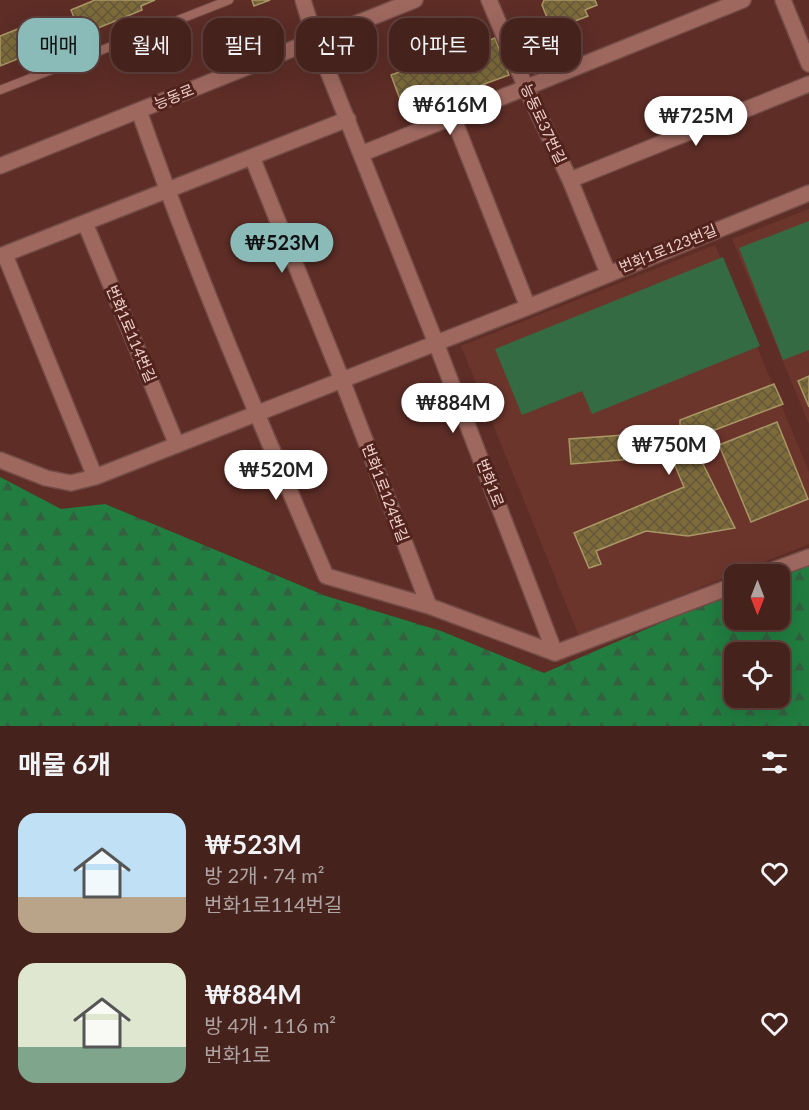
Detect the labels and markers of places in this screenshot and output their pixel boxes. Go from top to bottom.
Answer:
pin: ₩616M [408,85,492,136]
pin: ₩725M [654,96,738,147]
pin: ₩523M [240,223,324,274]
pin: ₩884M [411,383,495,434]
pin: ₩750M [627,425,711,476]
pin: ₩520M [234,450,318,501]

